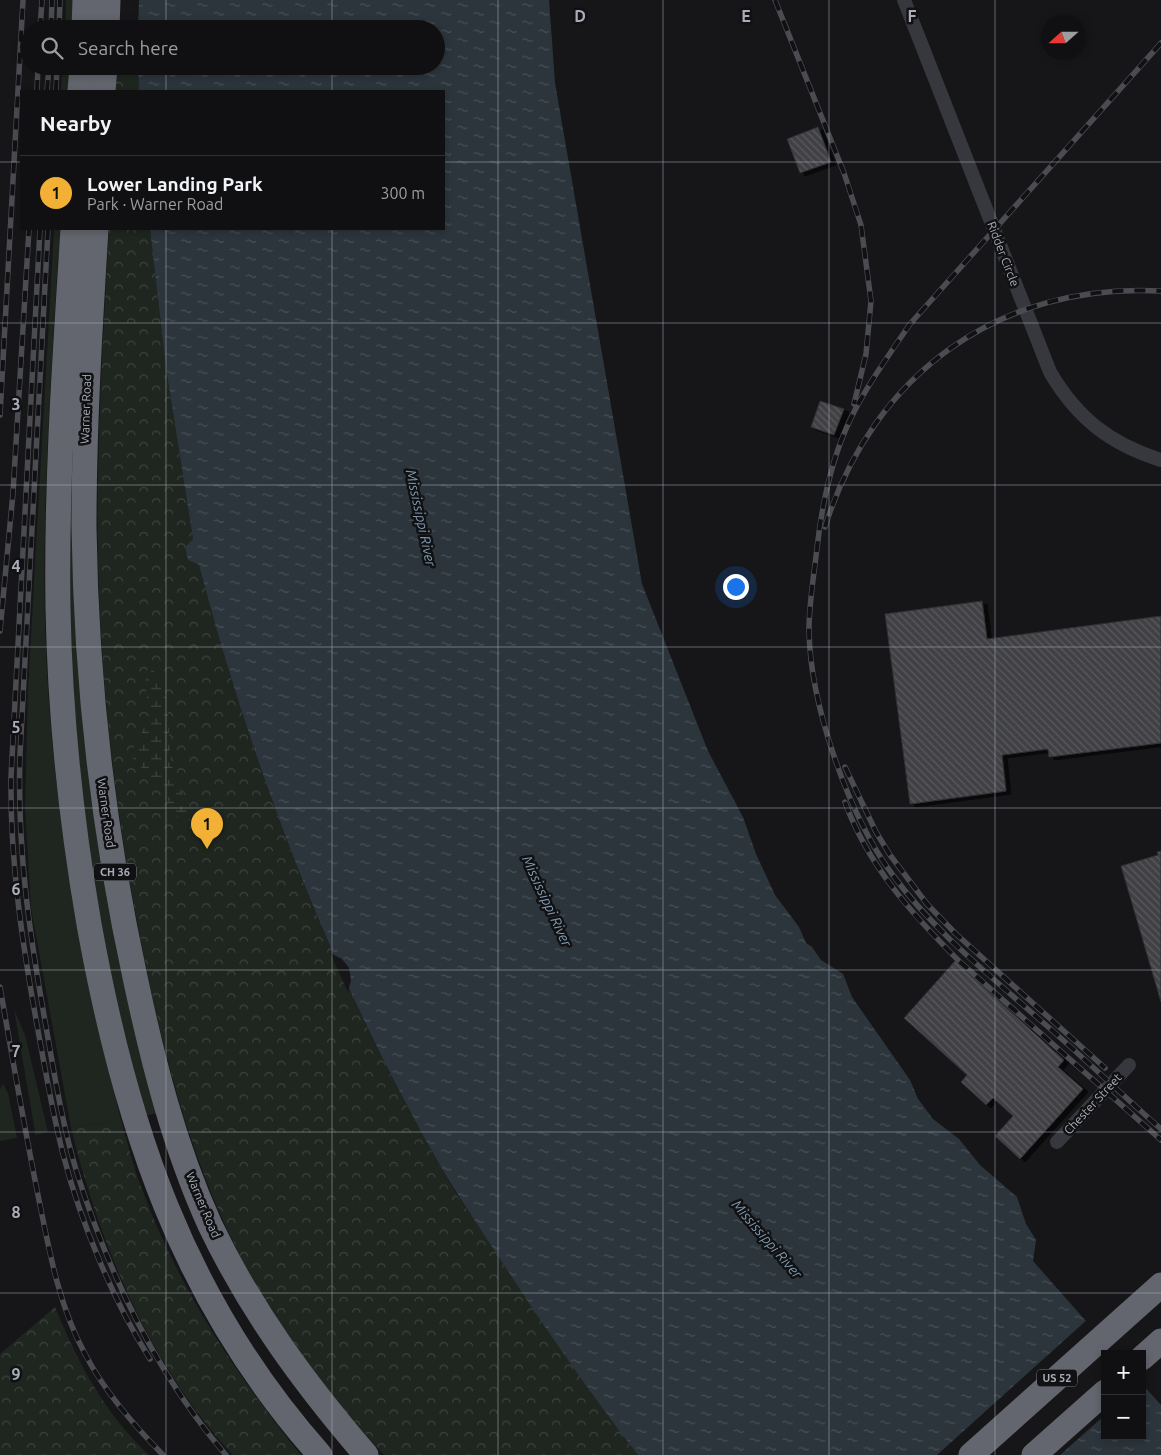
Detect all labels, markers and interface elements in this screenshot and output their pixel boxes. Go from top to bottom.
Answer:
text: D [574,7,586,25]
text: E [741,7,751,25]
text: F [908,7,917,25]
north arrow [1041,15,1086,60]
search box [20,20,445,75]
icon: search [38,34,66,62]
text: Search here [78,37,178,59]
text: Nearby [40,111,111,135]
text: Lower Landing Park [87,173,263,195]
text: 1 [51,184,61,202]
text: 300 m [380,184,425,202]
text: Park · Warner Road [87,195,223,213]
street label: Ridder Circle [985,220,1022,288]
street label: Warner Road [78,374,93,444]
text: 3 [11,395,21,413]
water label: Mississippi River [403,468,439,569]
text: 4 [11,557,21,575]
your location [723,574,749,600]
text: 5 [11,718,21,736]
street label: Warner Road [95,777,118,849]
pin: 1 [191,808,223,849]
water label: Mississippi River [519,853,575,950]
road number: CH 36 [94,864,136,880]
text: 6 [11,880,21,898]
text: 7 [11,1042,21,1060]
street label: Chester Street [1061,1070,1124,1137]
street label: Warner Road [184,1170,223,1240]
water label: Mississippi River [729,1197,806,1282]
text: 8 [11,1203,21,1221]
map controls [1101,1350,1146,1440]
button: + [1101,1350,1146,1395]
text: 9 [11,1365,21,1383]
road number: US 52 [1037,1370,1077,1386]
button: − [1101,1395,1146,1440]

